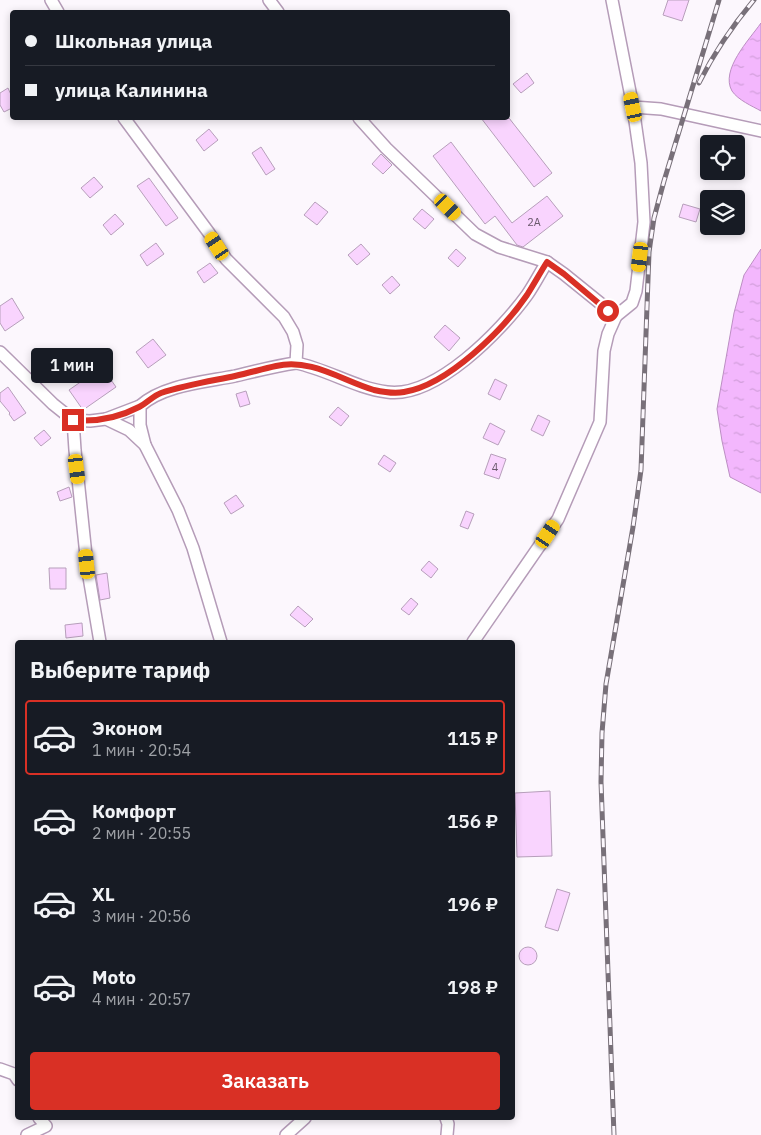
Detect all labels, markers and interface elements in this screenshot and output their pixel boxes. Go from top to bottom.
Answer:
text: Школьная улица [55,29,212,53]
text: улица Калинина [55,78,208,102]
car [622,91,643,123]
map controls [700,135,745,235]
button: locate [700,135,745,180]
button: layers [700,190,745,235]
car [432,191,463,223]
house number: 2А [527,215,541,229]
car [202,229,231,263]
car [630,241,649,273]
route start [597,300,619,322]
callout: 1 мин [32,348,114,382]
text: 1 мин [50,355,94,375]
route end [62,409,84,431]
car [67,453,86,485]
house number: 4 [492,460,499,474]
car [533,517,562,551]
car [77,548,96,580]
text: Выберите тариф [30,655,210,684]
icon: car [32,715,77,760]
text: Эконом [92,716,163,740]
text: 115 ₽ [447,726,498,750]
text: 1 мин · 20:54 [92,740,191,760]
icon: car [32,798,77,843]
text: Комфорт [92,799,176,823]
text: 156 ₽ [447,809,498,833]
text: 2 мин · 20:55 [92,823,191,843]
icon: car [32,881,77,926]
text: XL [92,882,115,906]
text: 196 ₽ [447,892,498,916]
text: 3 мин · 20:56 [92,906,191,926]
icon: car [32,964,77,1009]
text: Moto [92,965,136,989]
text: 198 ₽ [447,975,498,999]
text: 4 мин · 20:57 [92,989,191,1009]
button: Заказать [30,1052,500,1110]

